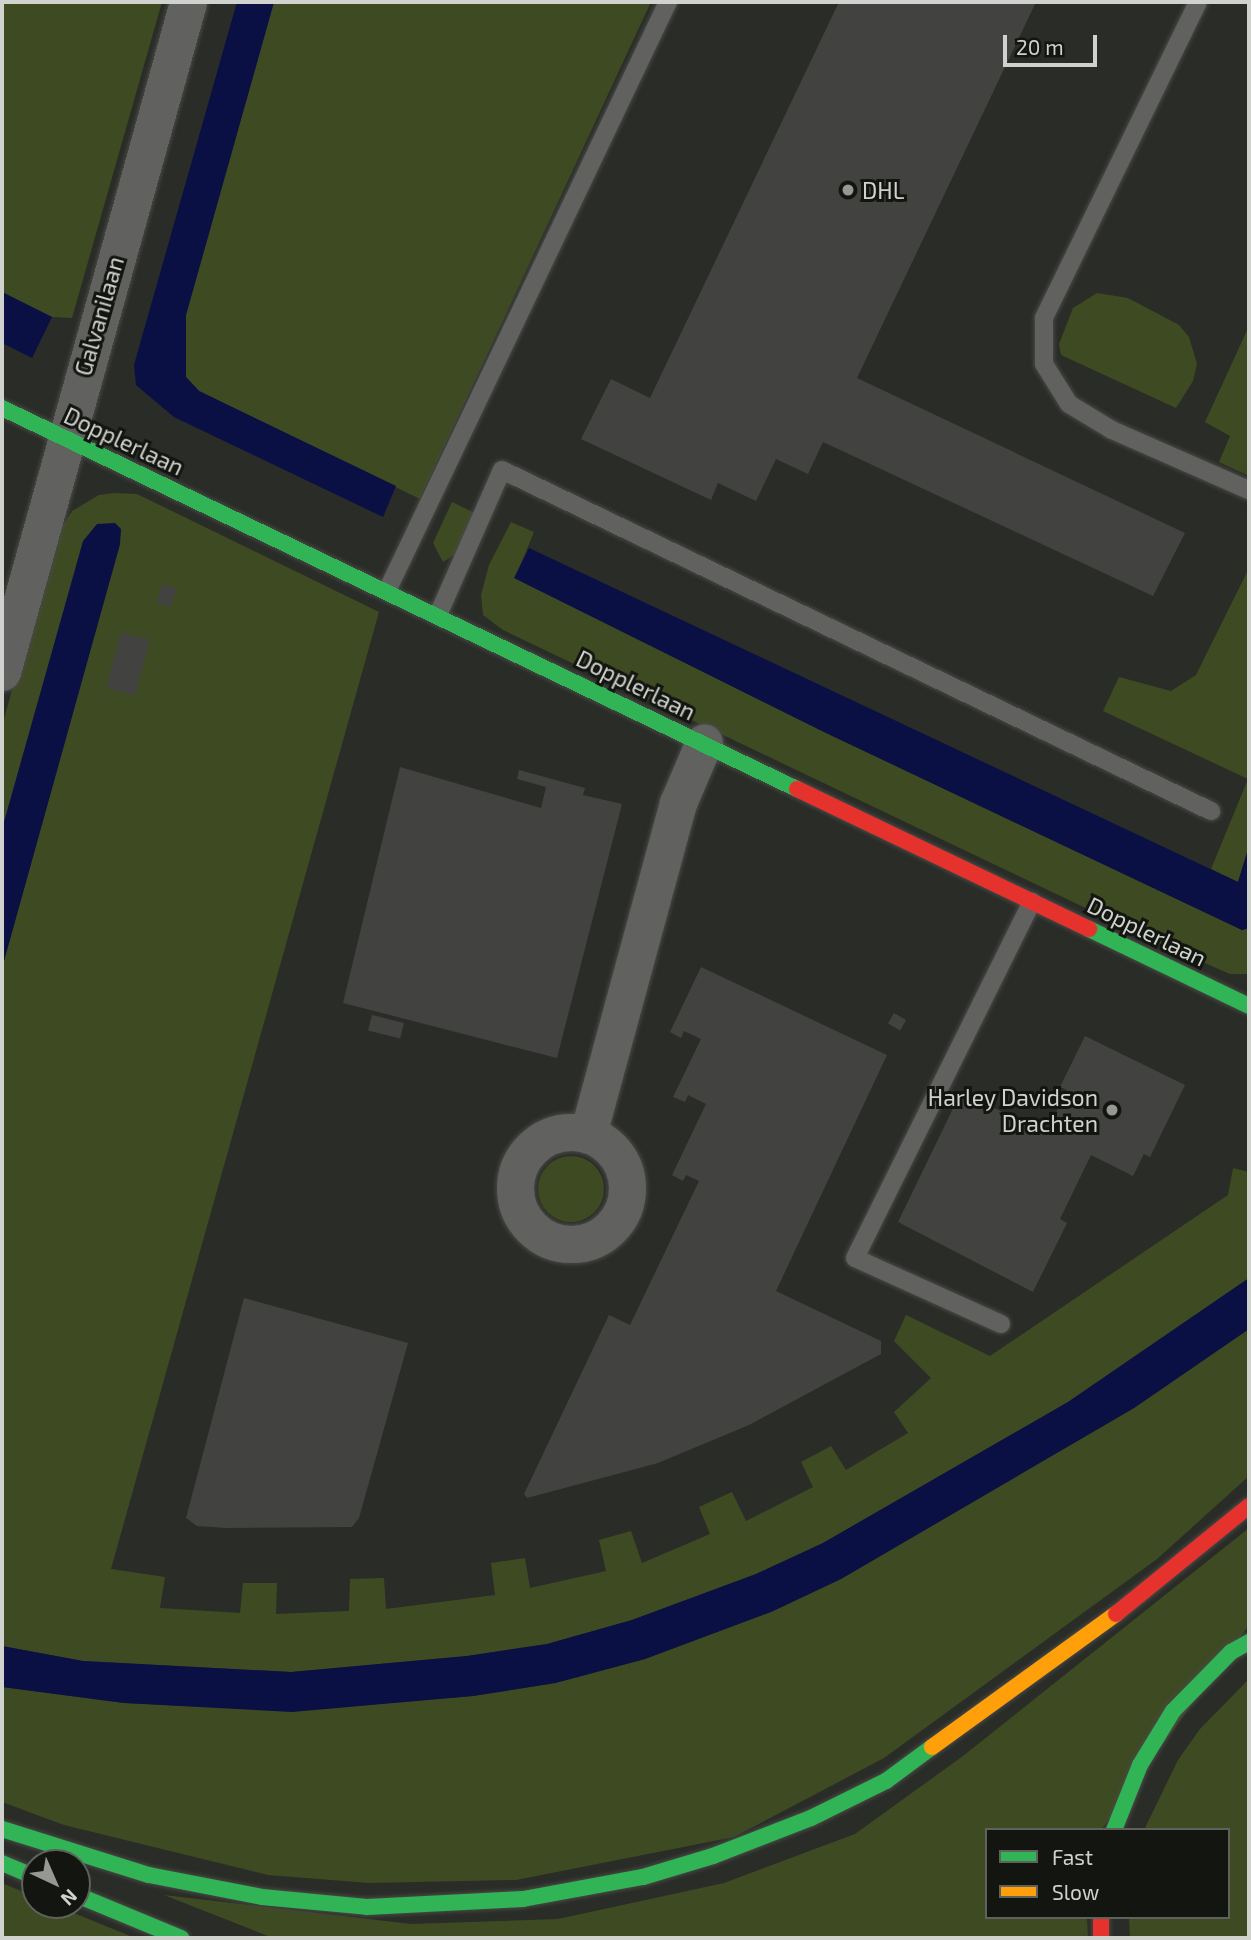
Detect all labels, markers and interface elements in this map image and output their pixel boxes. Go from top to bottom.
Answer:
scale bar [1006,21,1100,65]
text: 20 m [1016,34,1064,59]
place label: DHL [862,176,904,204]
marker: DHL [840,182,856,198]
street label: Galvanilaan [69,253,129,379]
street label: Dopplerlaan [60,401,188,481]
street label: Dopplerlaan [572,644,700,726]
street label: Dopplerlaan [1083,890,1211,972]
place label: Harley Davidson Drachten [927,1083,1098,1137]
marker: Harley Davidson Drachten [1104,1102,1120,1118]
legend [985,1828,1230,1919]
text: Fast [1052,1844,1093,1869]
north arrow [21,1849,91,1919]
text: Slow [1052,1879,1099,1904]
text: N [57,1885,82,1911]

